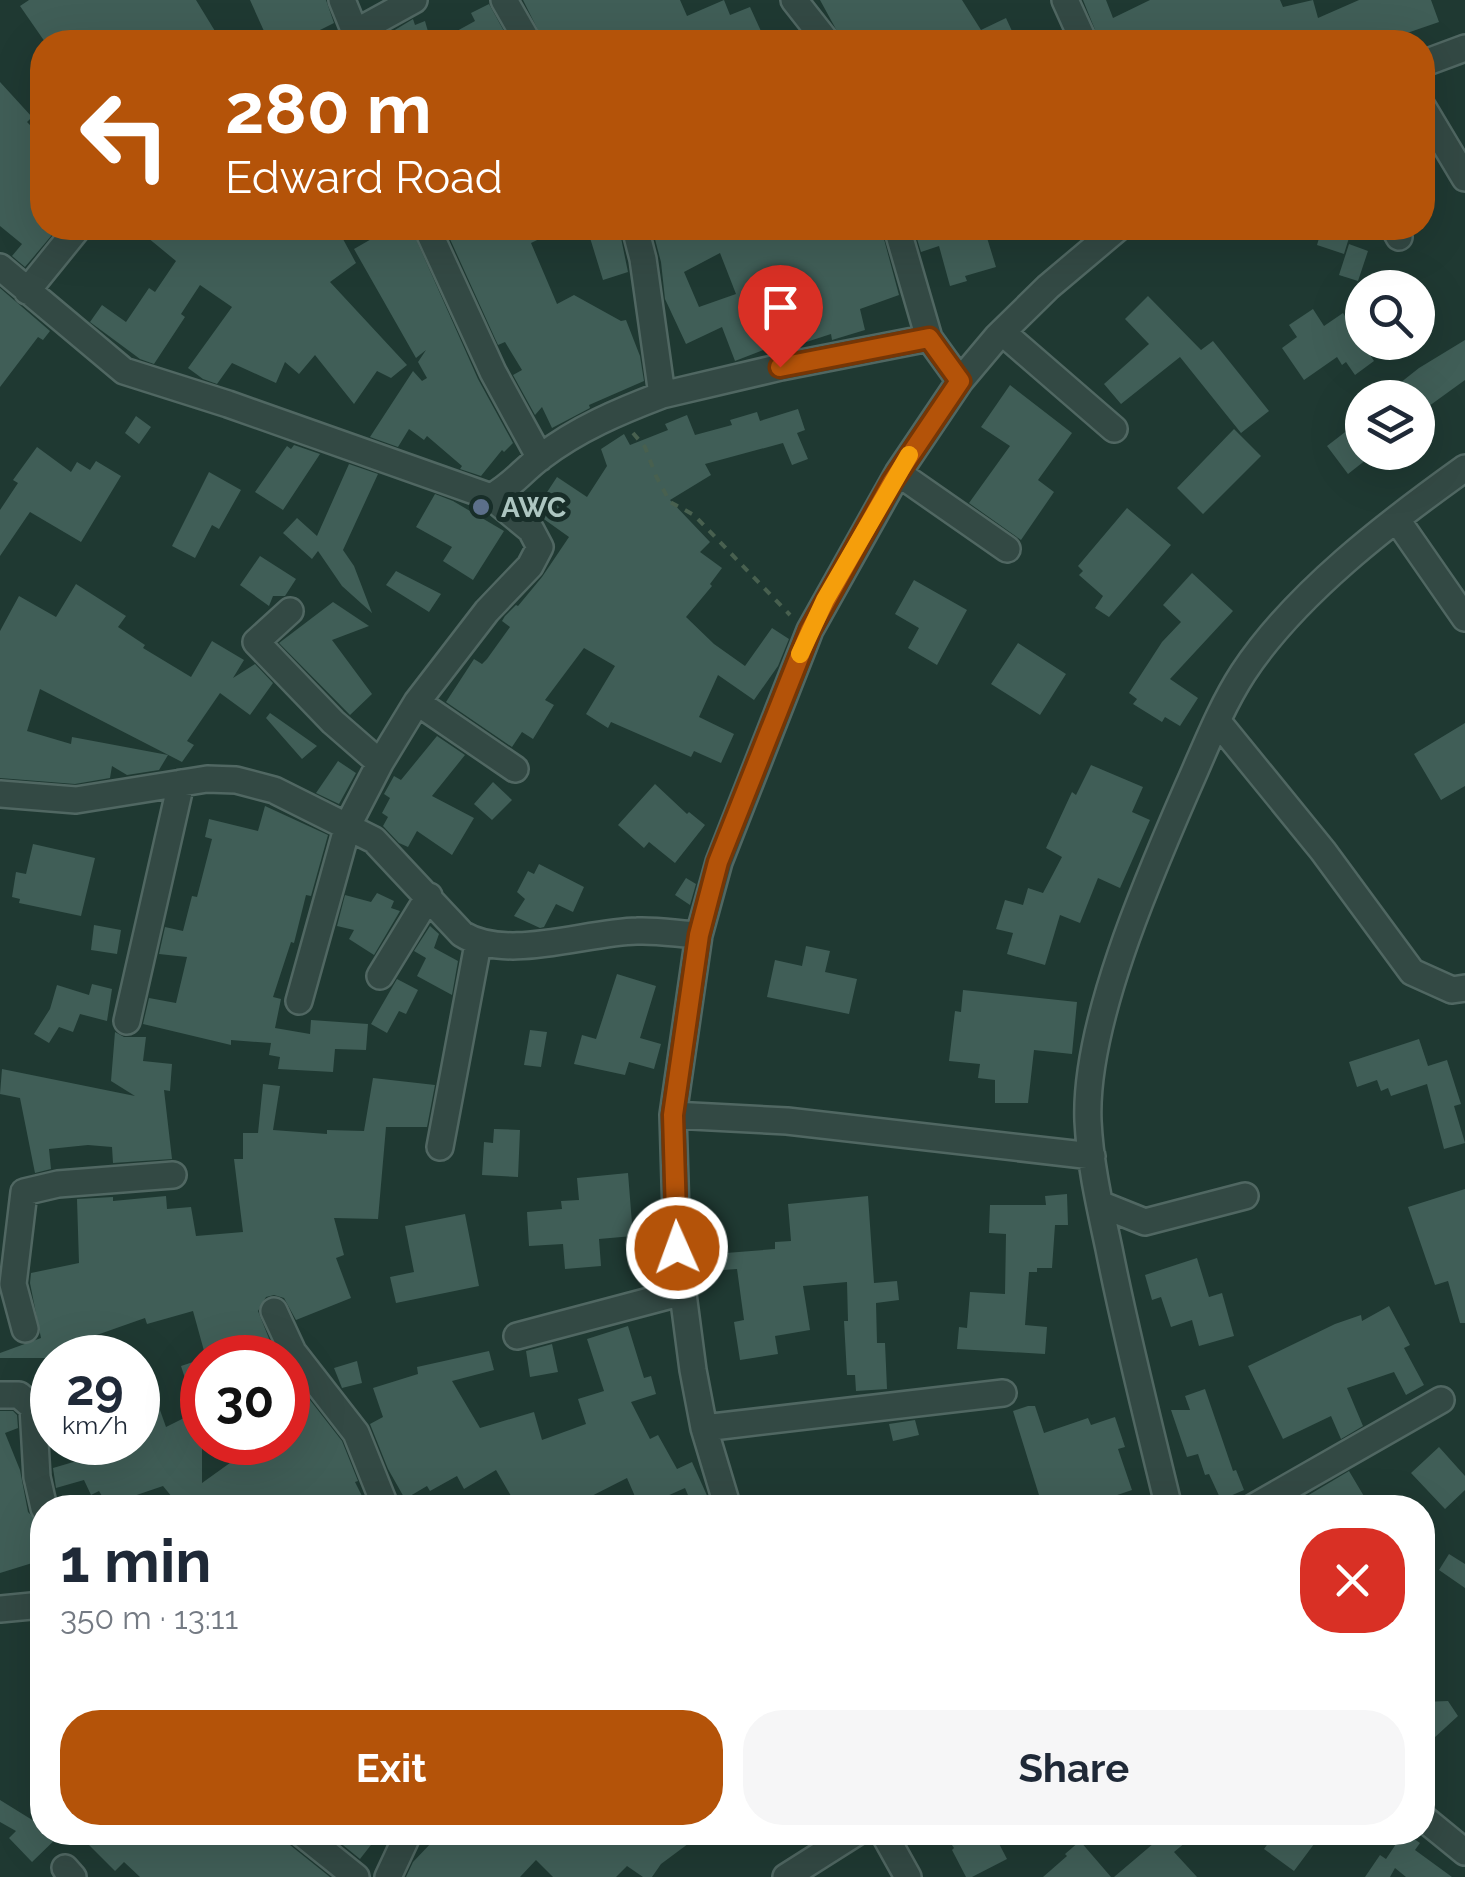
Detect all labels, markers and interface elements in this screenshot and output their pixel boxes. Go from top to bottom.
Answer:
text: 280 m [225,67,432,149]
icon: left [60,70,190,200]
text: Edward Road [225,151,503,204]
pin [738,265,823,368]
map controls [1345,270,1435,470]
button: search [1345,270,1435,360]
icon: arrive [753,280,808,335]
button: layers [1345,380,1435,470]
place label: AWC [501,491,566,524]
marker: AWC [470,496,492,518]
position arrow [625,1196,729,1300]
speed limit sign: 30 [180,1335,310,1465]
text: 29 [66,1358,124,1417]
text: km/h [62,1410,128,1440]
text: 1 min [60,1526,211,1596]
button: close [1300,1528,1405,1633]
text: 350 m · 13:11 [60,1599,238,1636]
button: Exit [60,1710,723,1825]
button: Share [743,1710,1405,1825]

